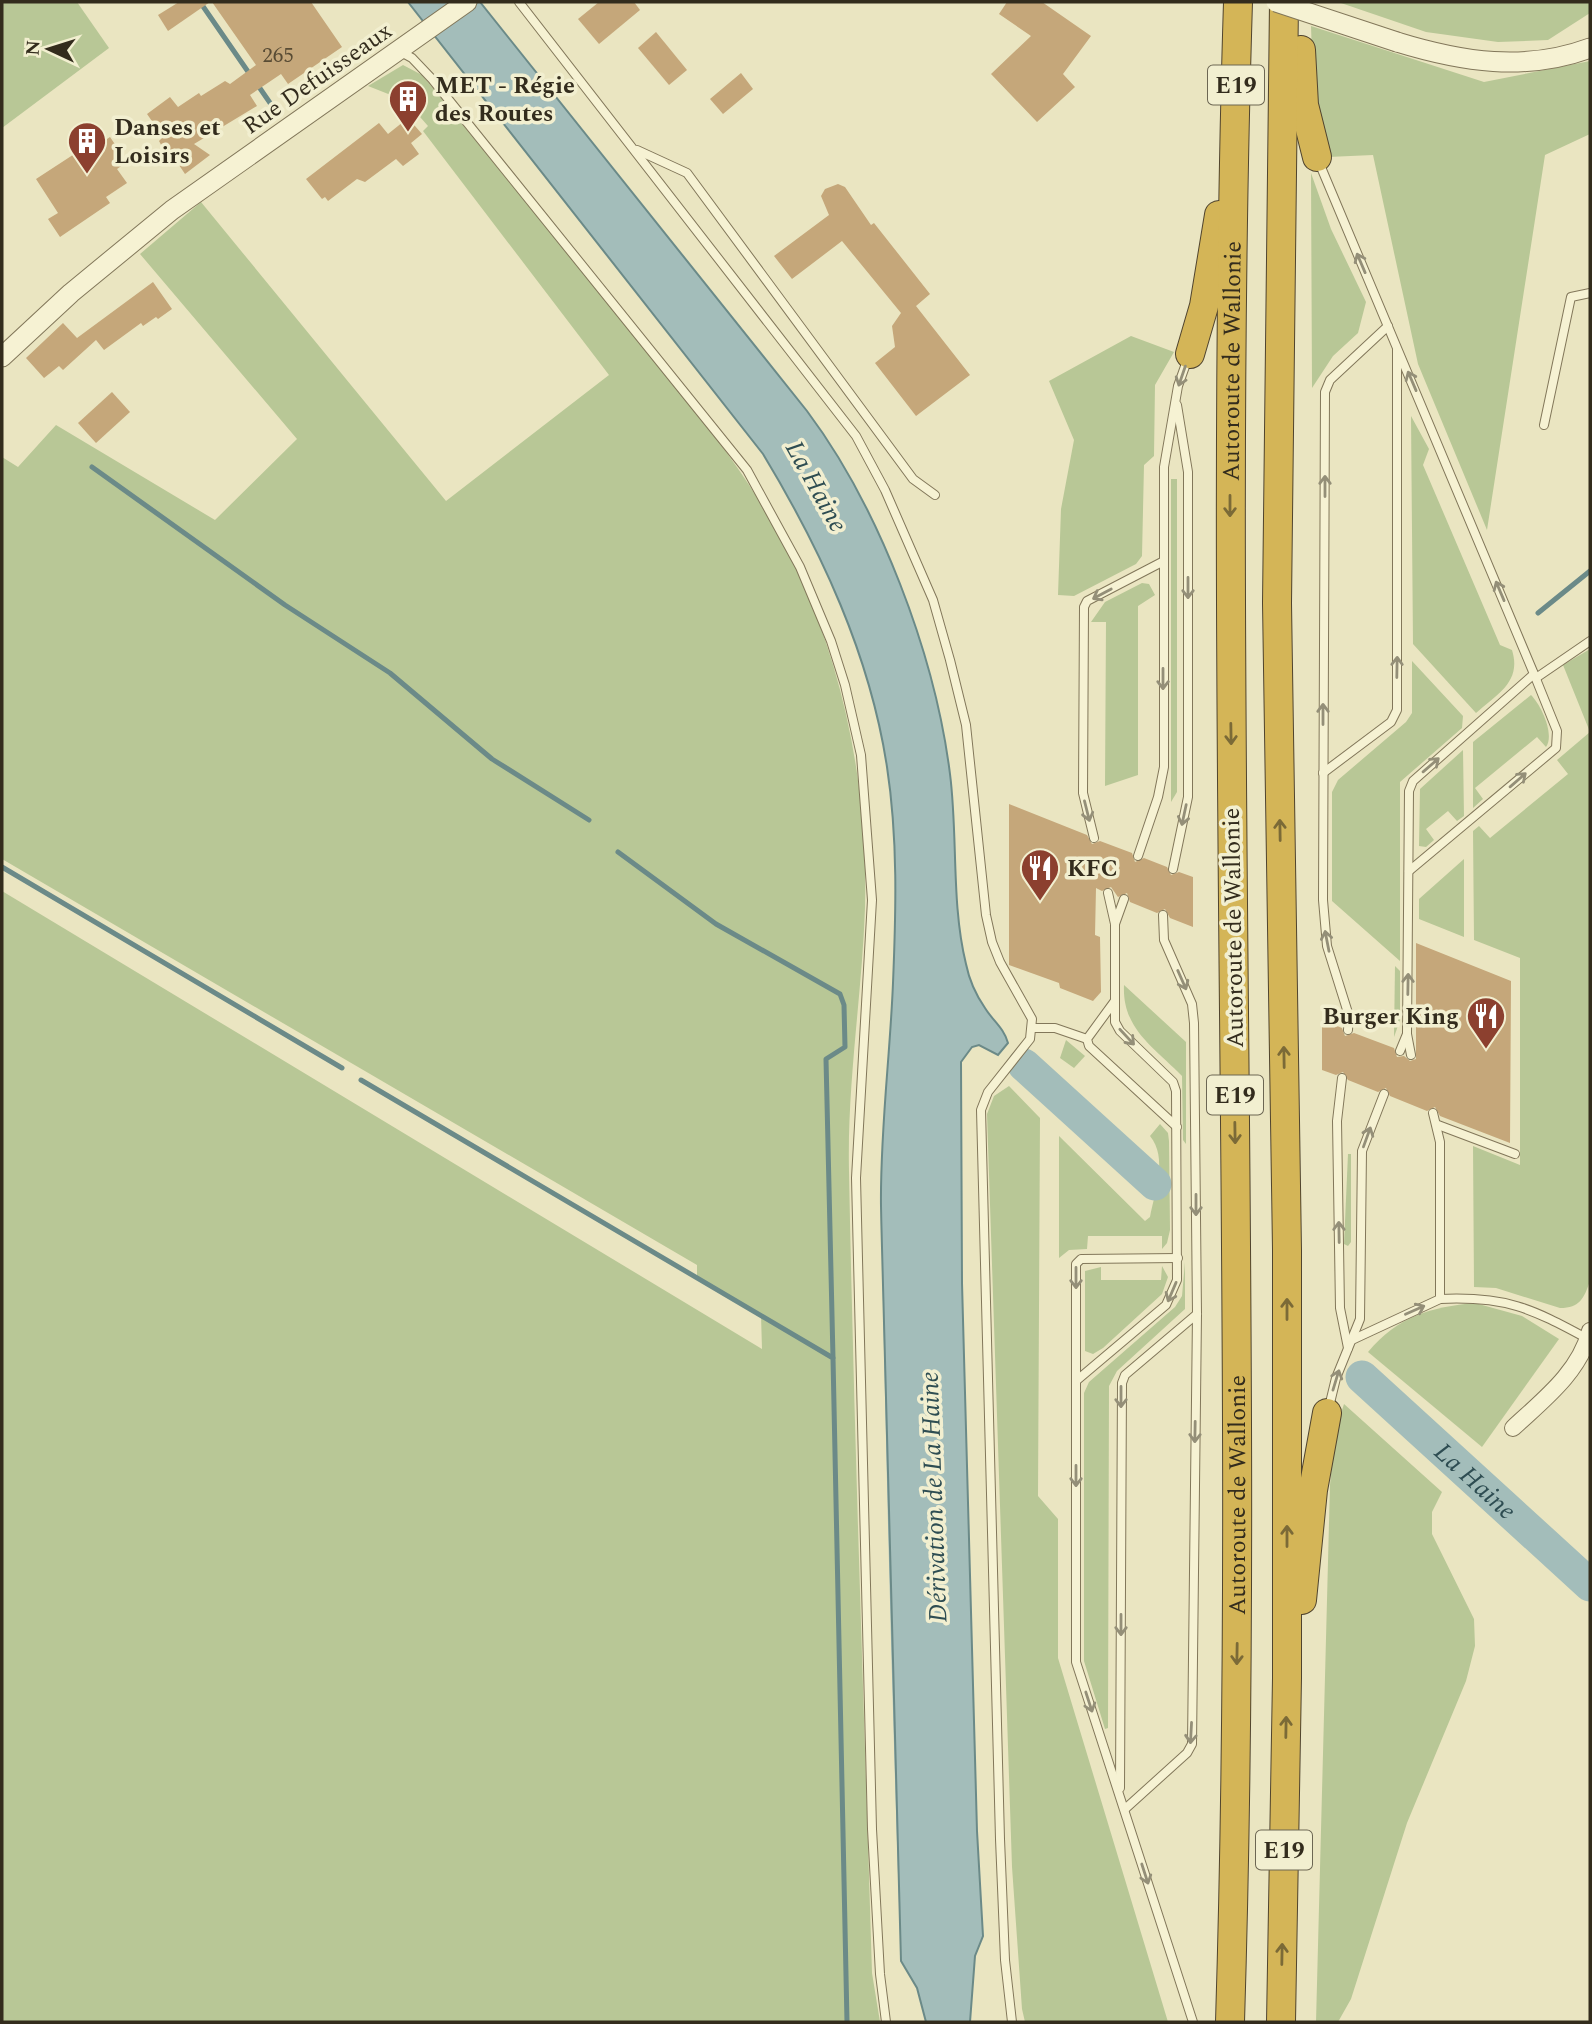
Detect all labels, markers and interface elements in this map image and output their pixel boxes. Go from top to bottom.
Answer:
north arrow [14,14,84,84]
street label: Rue Defuisseaux [235,14,400,144]
text: N [19,39,49,57]
house number: 265 [262,40,294,72]
road number: E19 [1208,66,1264,104]
place label: MET - Régie des Routes [435,68,575,132]
building icon: MET - Régie des Routes [387,78,429,133]
place label: Danses et Loisirs [114,110,221,174]
building icon: Danses et Loisirs [66,120,108,175]
street label: Autoroute de Wallonie [1214,241,1252,481]
one-way arrow [1354,253,1367,274]
one-way arrow [1175,364,1187,386]
one-way arrow [1405,371,1418,393]
water label: La Haine [774,433,858,540]
one-way arrow [1318,475,1332,498]
one-way arrow [1223,494,1237,517]
one-way arrow [1181,576,1195,599]
one-way arrow [1492,581,1505,603]
one-way arrow [1092,587,1113,601]
one-way arrow [1390,656,1404,679]
one-way arrow [1156,668,1170,691]
one-way arrow [1316,702,1330,725]
one-way arrow [1224,722,1238,745]
one-way arrow [1422,757,1440,773]
one-way arrow [1509,772,1527,788]
one-way arrow [1081,799,1094,822]
one-way arrow [1176,803,1190,826]
street label: Autoroute de Wallonie [1214,808,1254,1048]
one-way arrow [1273,818,1287,841]
restaurant icon: KFC [1019,847,1061,902]
place label: KFC [1067,851,1118,887]
one-way arrow [1320,930,1333,953]
one-way arrow [1176,969,1189,990]
one-way arrow [1401,973,1414,996]
restaurant icon: Burger King [1465,995,1507,1050]
place label: Burger King [1323,999,1459,1035]
one-way arrow [1118,1028,1135,1045]
one-way arrow [1277,1046,1291,1069]
road number: E19 [1207,1076,1263,1114]
one-way arrow [1228,1121,1242,1144]
one-way arrow [1362,1126,1374,1148]
one-way arrow [1189,1193,1203,1216]
one-way arrow [1332,1220,1345,1243]
one-way arrow [1069,1266,1083,1289]
one-way arrow [1165,1281,1178,1302]
one-way arrow [1280,1298,1294,1321]
one-way arrow [1404,1303,1426,1316]
one-way arrow [1331,1370,1344,1392]
water label: Dérivation de La Haine [910,1371,958,1623]
street label: Autoroute de Wallonie [1220,1375,1256,1615]
one-way arrow [1115,1386,1128,1409]
one-way arrow [1188,1421,1202,1444]
water label: La Haine [1425,1433,1525,1530]
one-way arrow [1069,1465,1083,1488]
one-way arrow [1280,1525,1294,1548]
one-way arrow [1114,1613,1128,1636]
one-way arrow [1230,1642,1244,1665]
one-way arrow [1084,1690,1097,1712]
one-way arrow [1279,1715,1293,1738]
one-way arrow [1185,1721,1198,1744]
road number: E19 [1256,1830,1312,1870]
one-way arrow [1140,1863,1153,1885]
one-way arrow [1276,1943,1289,1966]

